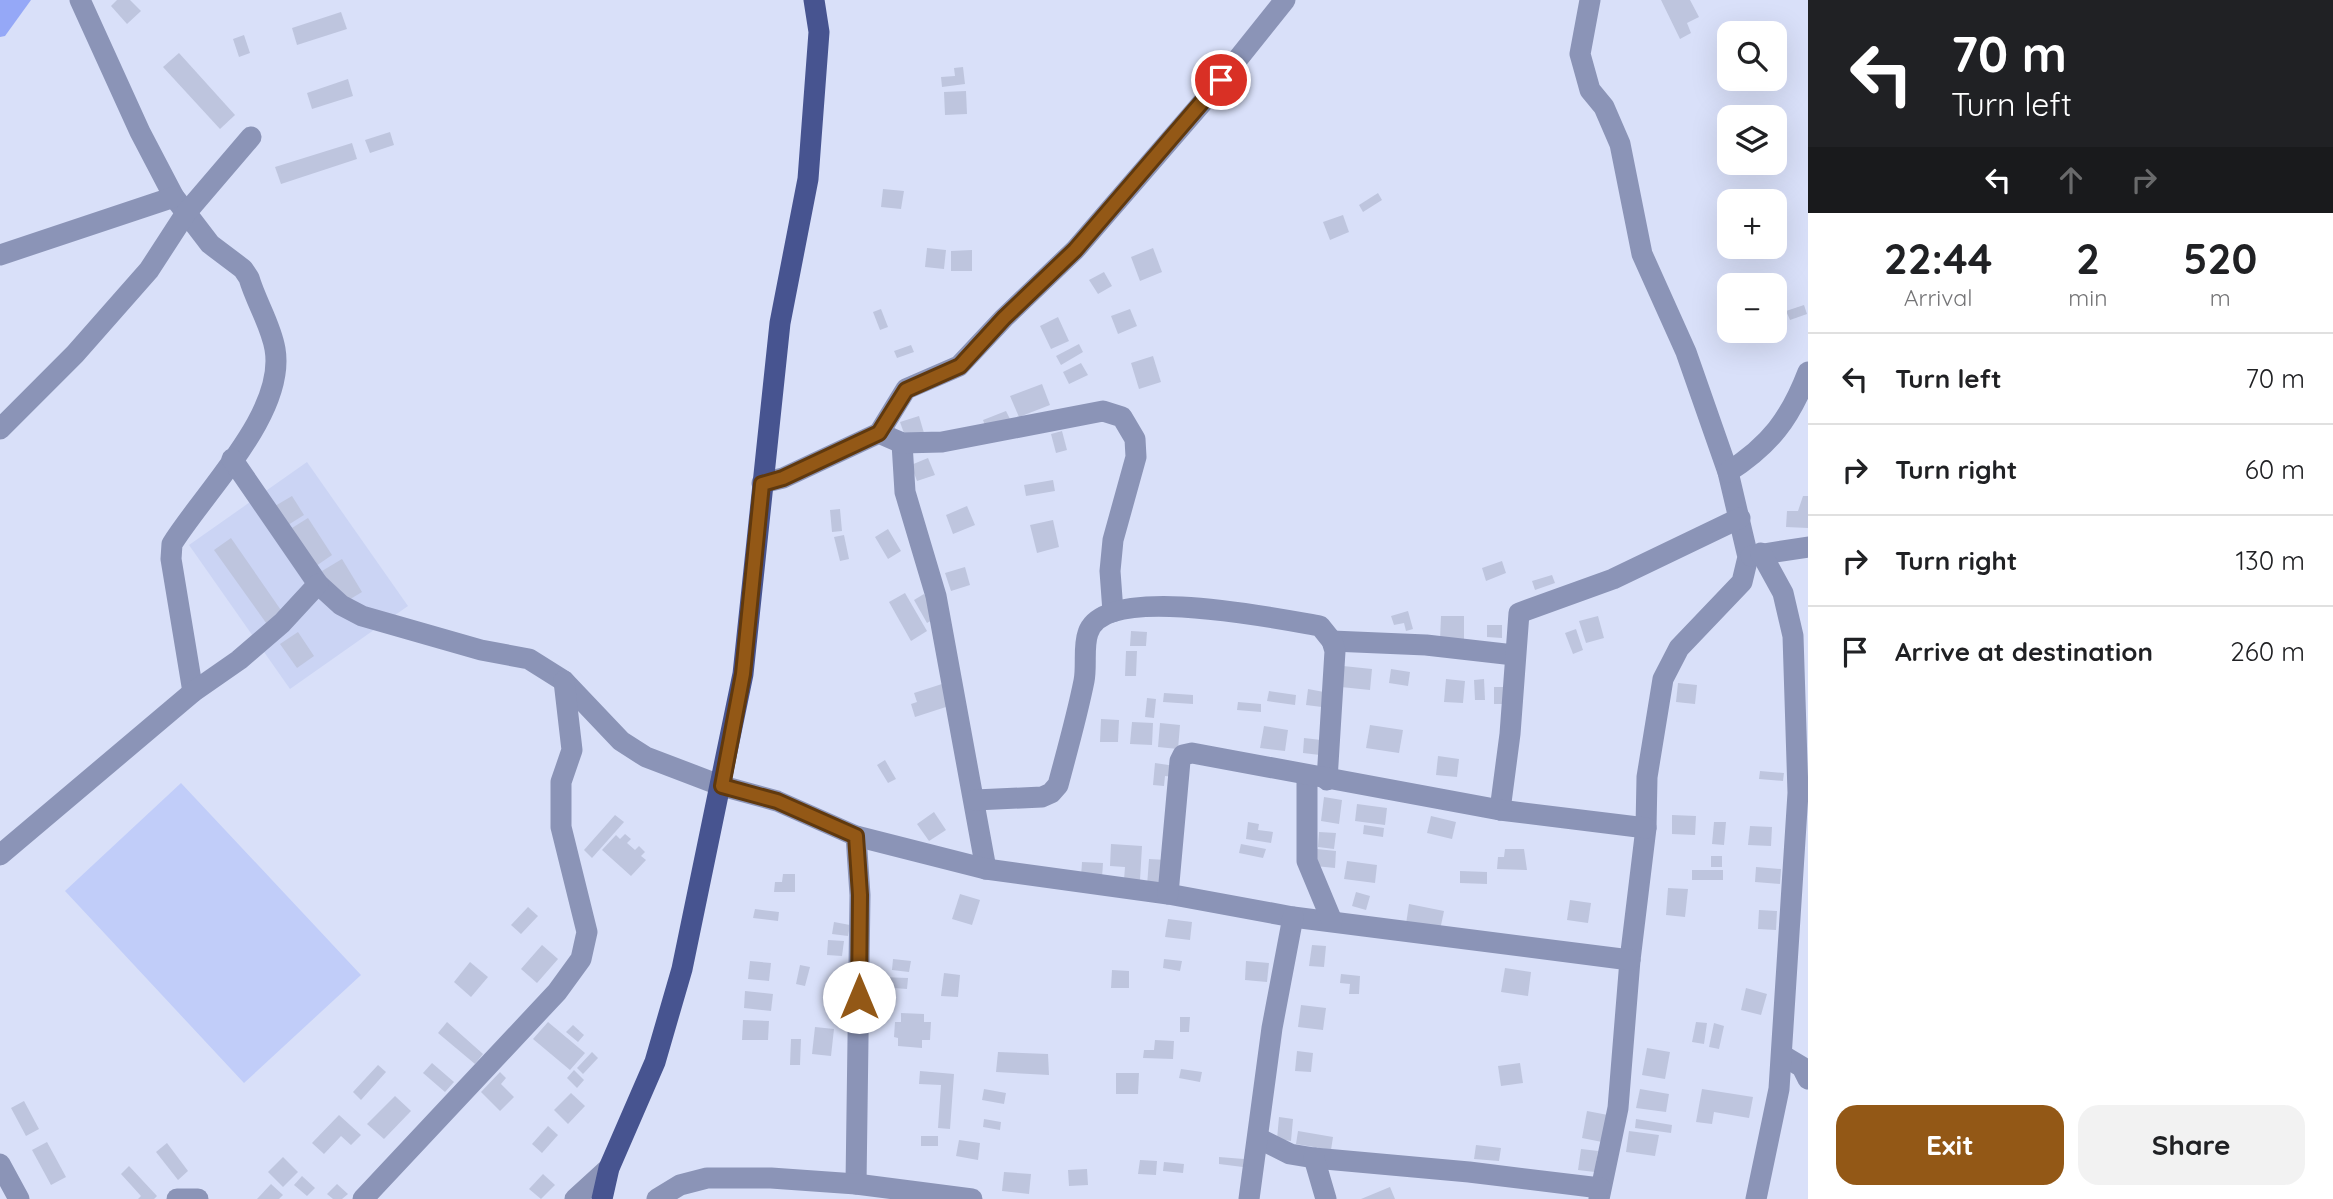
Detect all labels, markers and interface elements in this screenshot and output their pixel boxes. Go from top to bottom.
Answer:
map controls [1717,21,1787,343]
button: search [1717,21,1787,91]
text: 70 m [1951,23,2067,84]
icon: left [1836,28,1927,119]
pin [1191,50,1251,110]
icon: arrive [1202,61,1240,99]
text: Turn left [1951,84,2072,124]
button: layers [1717,105,1787,175]
icon: left [1979,161,2017,199]
icon: ahead [2052,161,2090,199]
icon: right [2125,161,2163,199]
button: + [1717,189,1787,259]
text: 22:44 [1884,232,1992,285]
text: 2 [2076,232,2100,285]
text: 520 [2183,232,2257,285]
button: − [1717,273,1787,343]
text: Arrival [1904,283,1973,312]
text: min [2068,283,2107,312]
text: m [2210,283,2231,312]
icon: left [1836,360,1874,398]
text: Turn left [1895,362,2002,395]
text: 70 m [2245,362,2305,395]
icon: right [1836,451,1874,489]
text: Turn right [1895,453,2017,486]
text: 60 m [2245,453,2305,486]
icon: right [1836,542,1874,580]
text: Turn right [1895,544,2017,577]
text: 130 m [2235,544,2305,577]
icon: arrive [1836,633,1874,671]
text: Arrive at destination [1895,635,2153,668]
text: 260 m [2230,635,2305,668]
position arrow [822,960,896,1034]
button: Exit [1836,1105,2064,1185]
button: Share [2078,1105,2305,1185]

